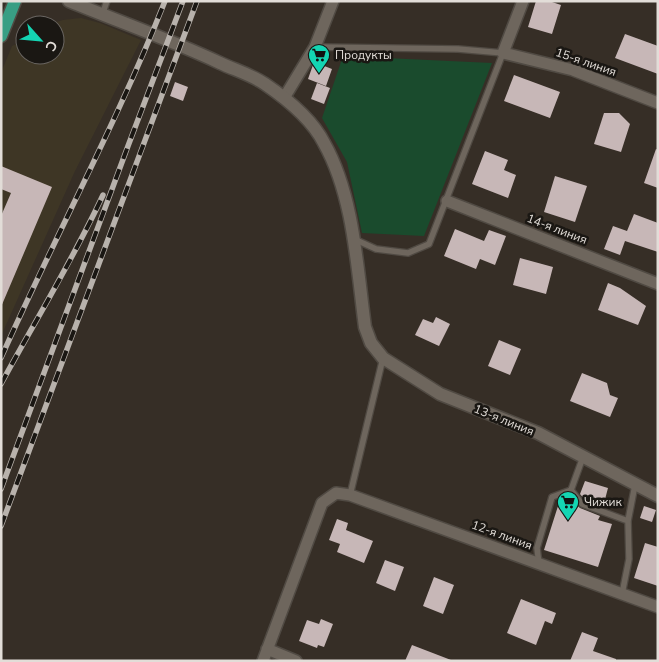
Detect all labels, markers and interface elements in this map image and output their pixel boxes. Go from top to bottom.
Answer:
north arrow [15,15,65,65]
text: С [40,37,62,55]
supermarket icon: Продукты [307,43,331,74]
street label: 15-я линия [553,44,619,80]
place label: Продукты [335,47,392,63]
street label: 14-я линия [525,210,589,248]
street label: 13-я линия [472,401,536,439]
supermarket icon: Чижик [556,490,580,521]
place label: Чижик [584,494,623,510]
street label: 12-я линия [469,517,535,553]

